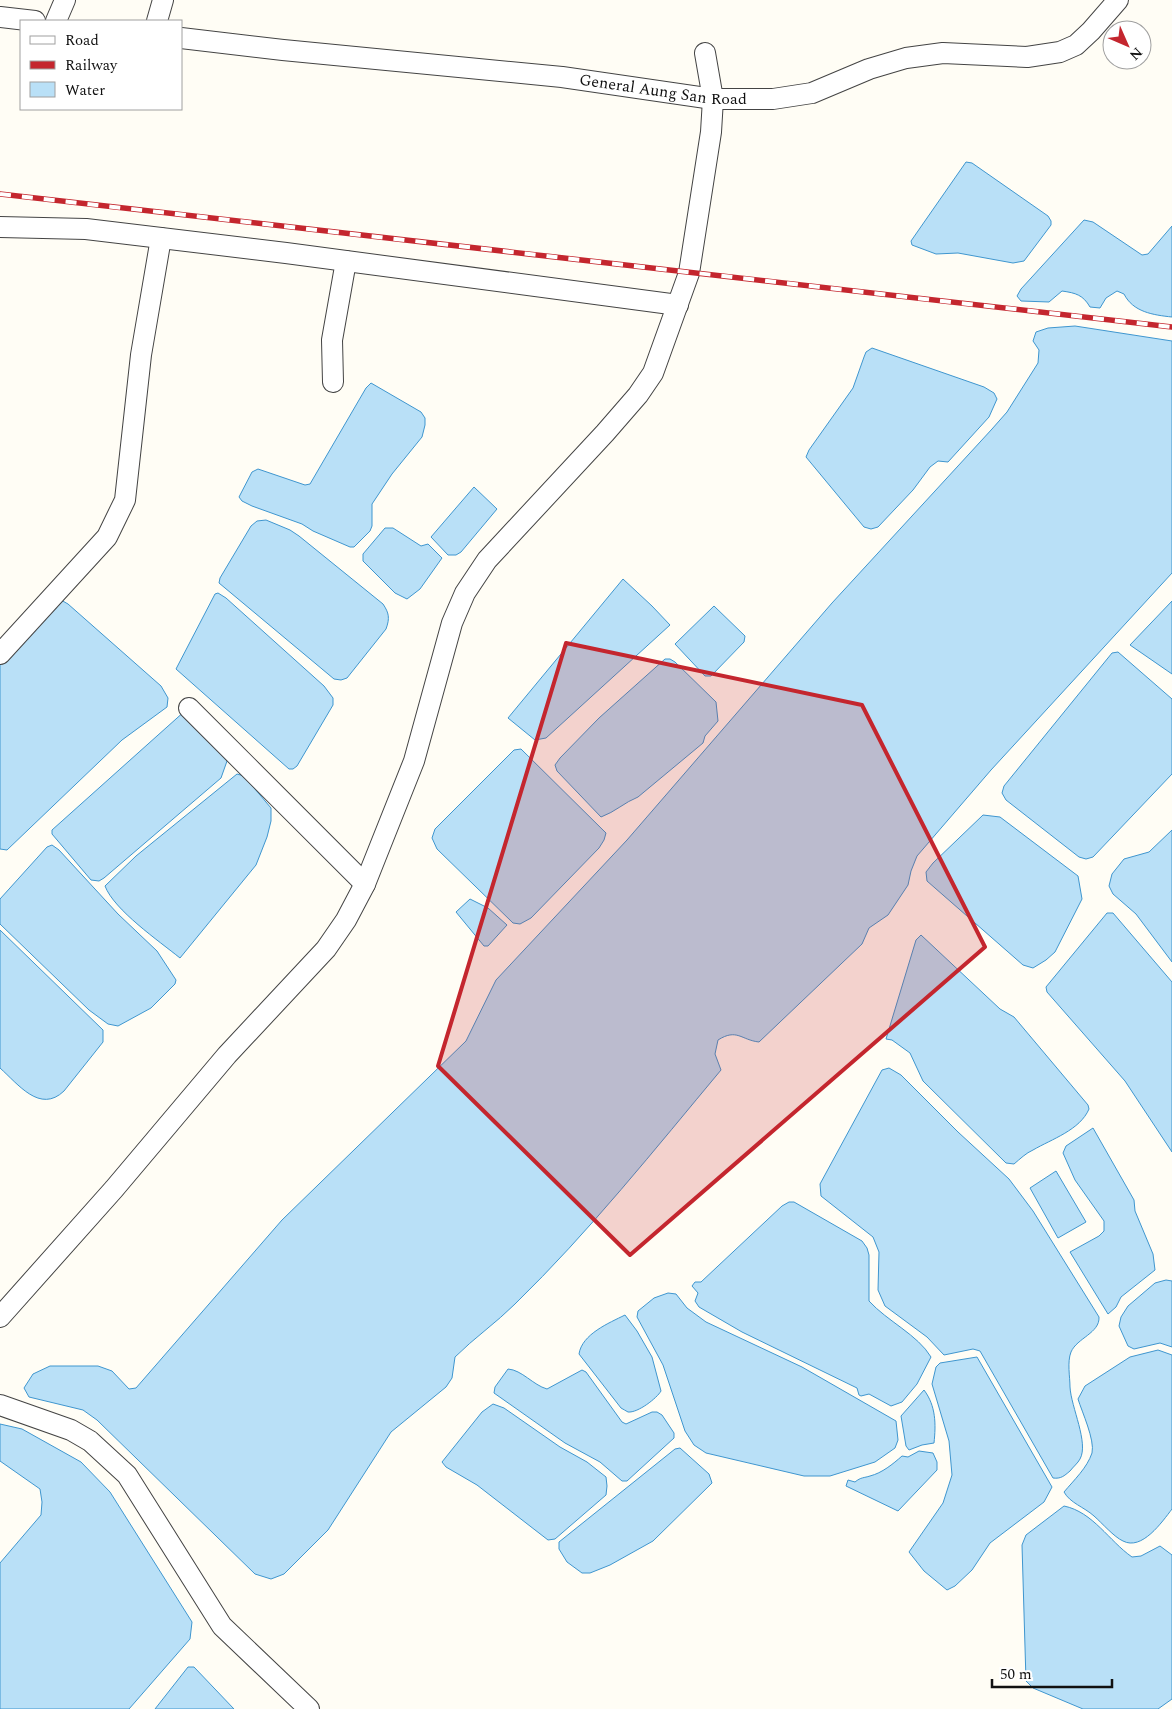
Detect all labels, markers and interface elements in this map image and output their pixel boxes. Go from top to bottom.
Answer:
legend [20,20,182,110]
north arrow [1102,20,1152,70]
text: Road [65,29,99,52]
text: N [1124,42,1147,65]
text: Railway [65,54,118,77]
street label: General Aung San Road [578,68,747,111]
text: Water [65,79,105,102]
scale bar [992,1656,1112,1688]
text: 50 m [1000,1663,1032,1686]

